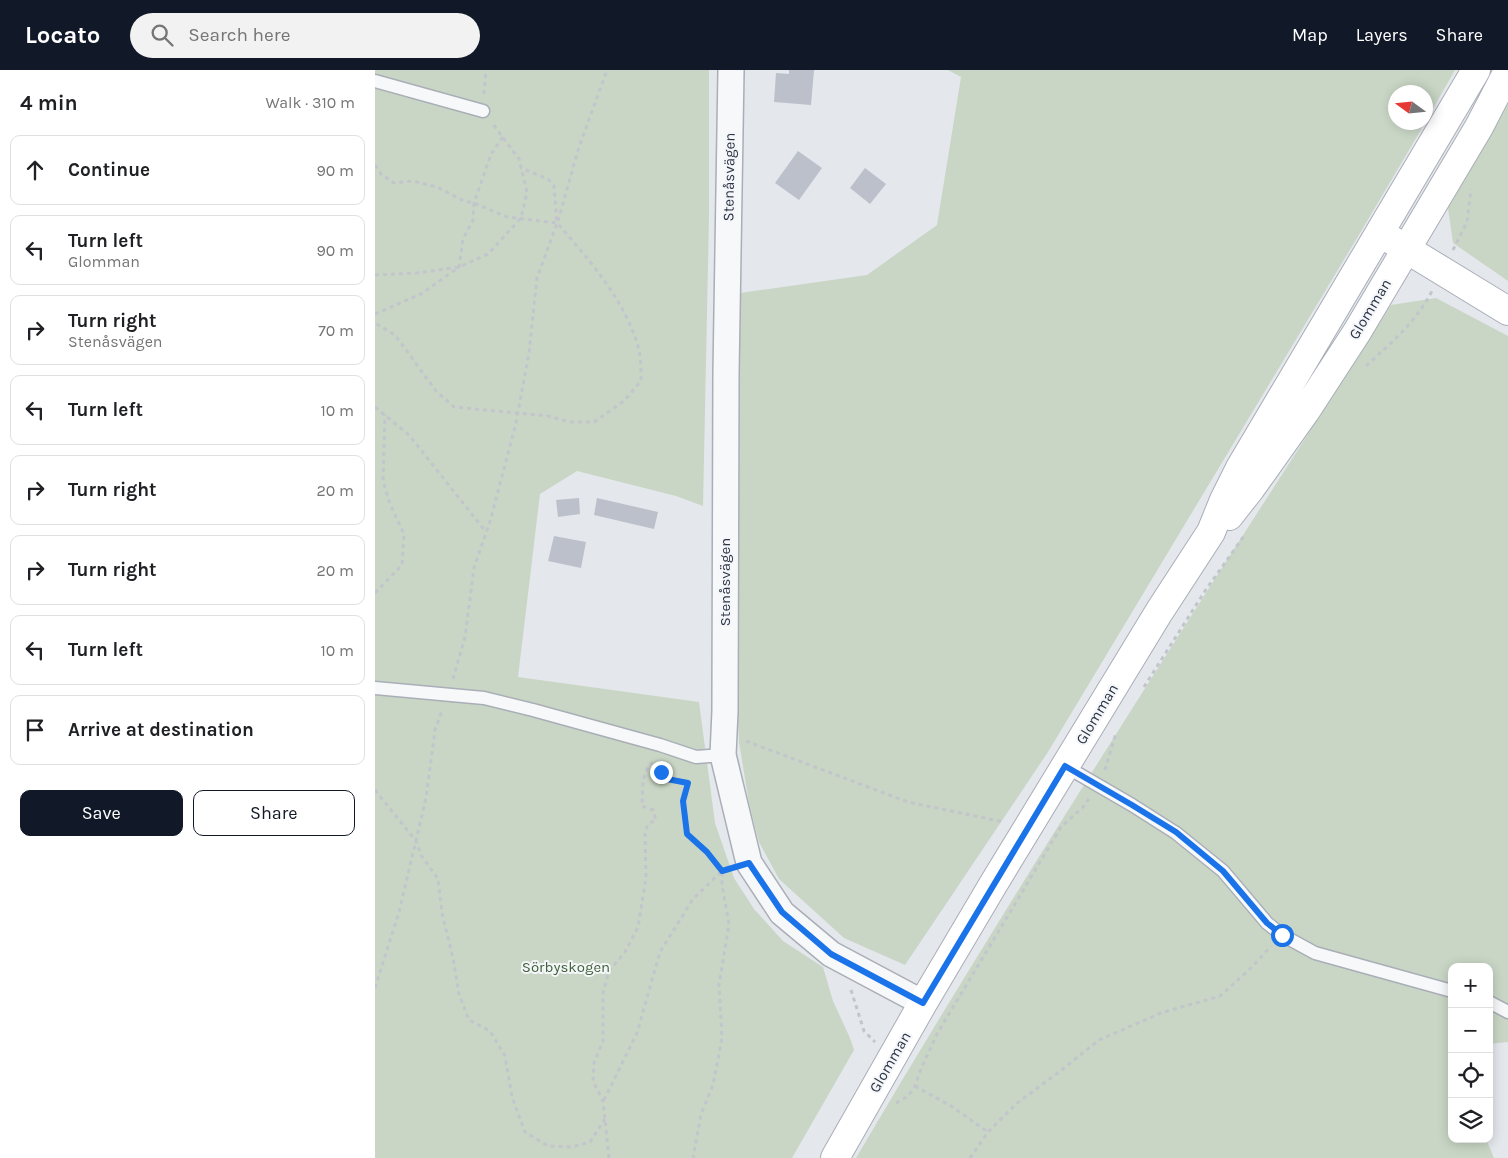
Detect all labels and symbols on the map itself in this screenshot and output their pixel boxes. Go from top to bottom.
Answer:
north arrow [1388,85,1433,130]
street label: Stenåsvägen [719,133,739,221]
street label: Glomman [1345,275,1395,343]
street label: Stenåsvägen [716,538,734,626]
street label: Glomman [1072,680,1122,748]
route end [650,761,673,784]
route start [1271,924,1294,947]
park label: Sörbyskogen [522,958,610,976]
street label: Glomman [865,1028,915,1096]

